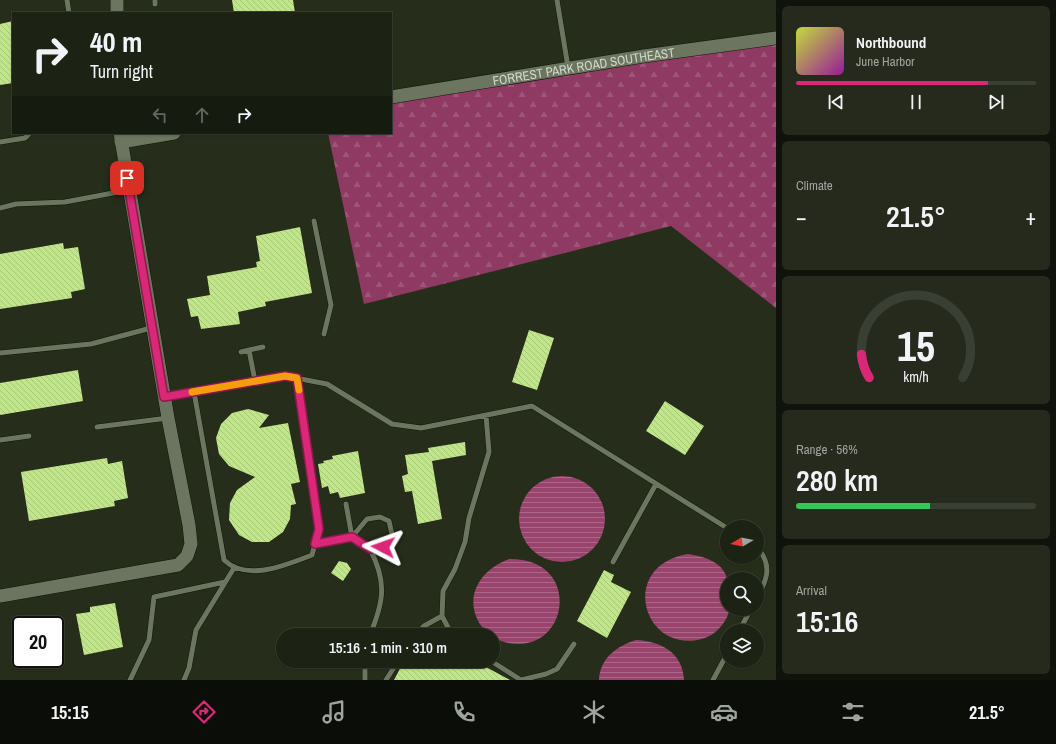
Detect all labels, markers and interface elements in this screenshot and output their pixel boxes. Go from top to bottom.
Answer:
text: 40 m [90,23,142,61]
icon: right [24,28,76,80]
text: Northbound [856,32,926,53]
street label: FORREST PARK ROAD SOUTHEAST [491,43,676,89]
text: June Harbor [856,53,915,70]
text: Turn right [90,59,153,84]
icon: previous [825,91,847,113]
icon: pause [905,91,927,113]
icon: next [985,91,1007,113]
icon: left [149,104,171,126]
icon: ahead [191,104,213,126]
icon: right [233,104,255,126]
pin [110,161,144,195]
icon: arrive [116,167,138,189]
text: Climate [796,177,833,194]
text: 21.5° [886,196,946,236]
text: − [796,202,807,232]
text: + [1025,202,1036,232]
text: 15 [897,318,935,374]
text: km/h [903,367,929,386]
text: Range · 56% [796,441,858,458]
text: 280 km [796,460,878,500]
north arrow [720,520,764,564]
map controls [720,520,764,668]
position arrow [362,526,404,568]
button: search [720,572,764,616]
text: Arrival [796,582,827,599]
text: 15:16 [796,601,858,641]
speed limit sign: 20 [12,616,64,668]
button: layers [720,624,764,668]
text: 15:16 · 1 min · 310 m [329,637,447,658]
icon: directions [190,698,218,726]
icon: music [320,698,348,726]
icon: phone [450,698,478,726]
icon: climate [580,698,608,726]
icon: car [710,698,738,726]
icon: filters [839,698,867,726]
text: 15:15 [51,700,89,725]
text: 21.5° [969,700,1005,725]

